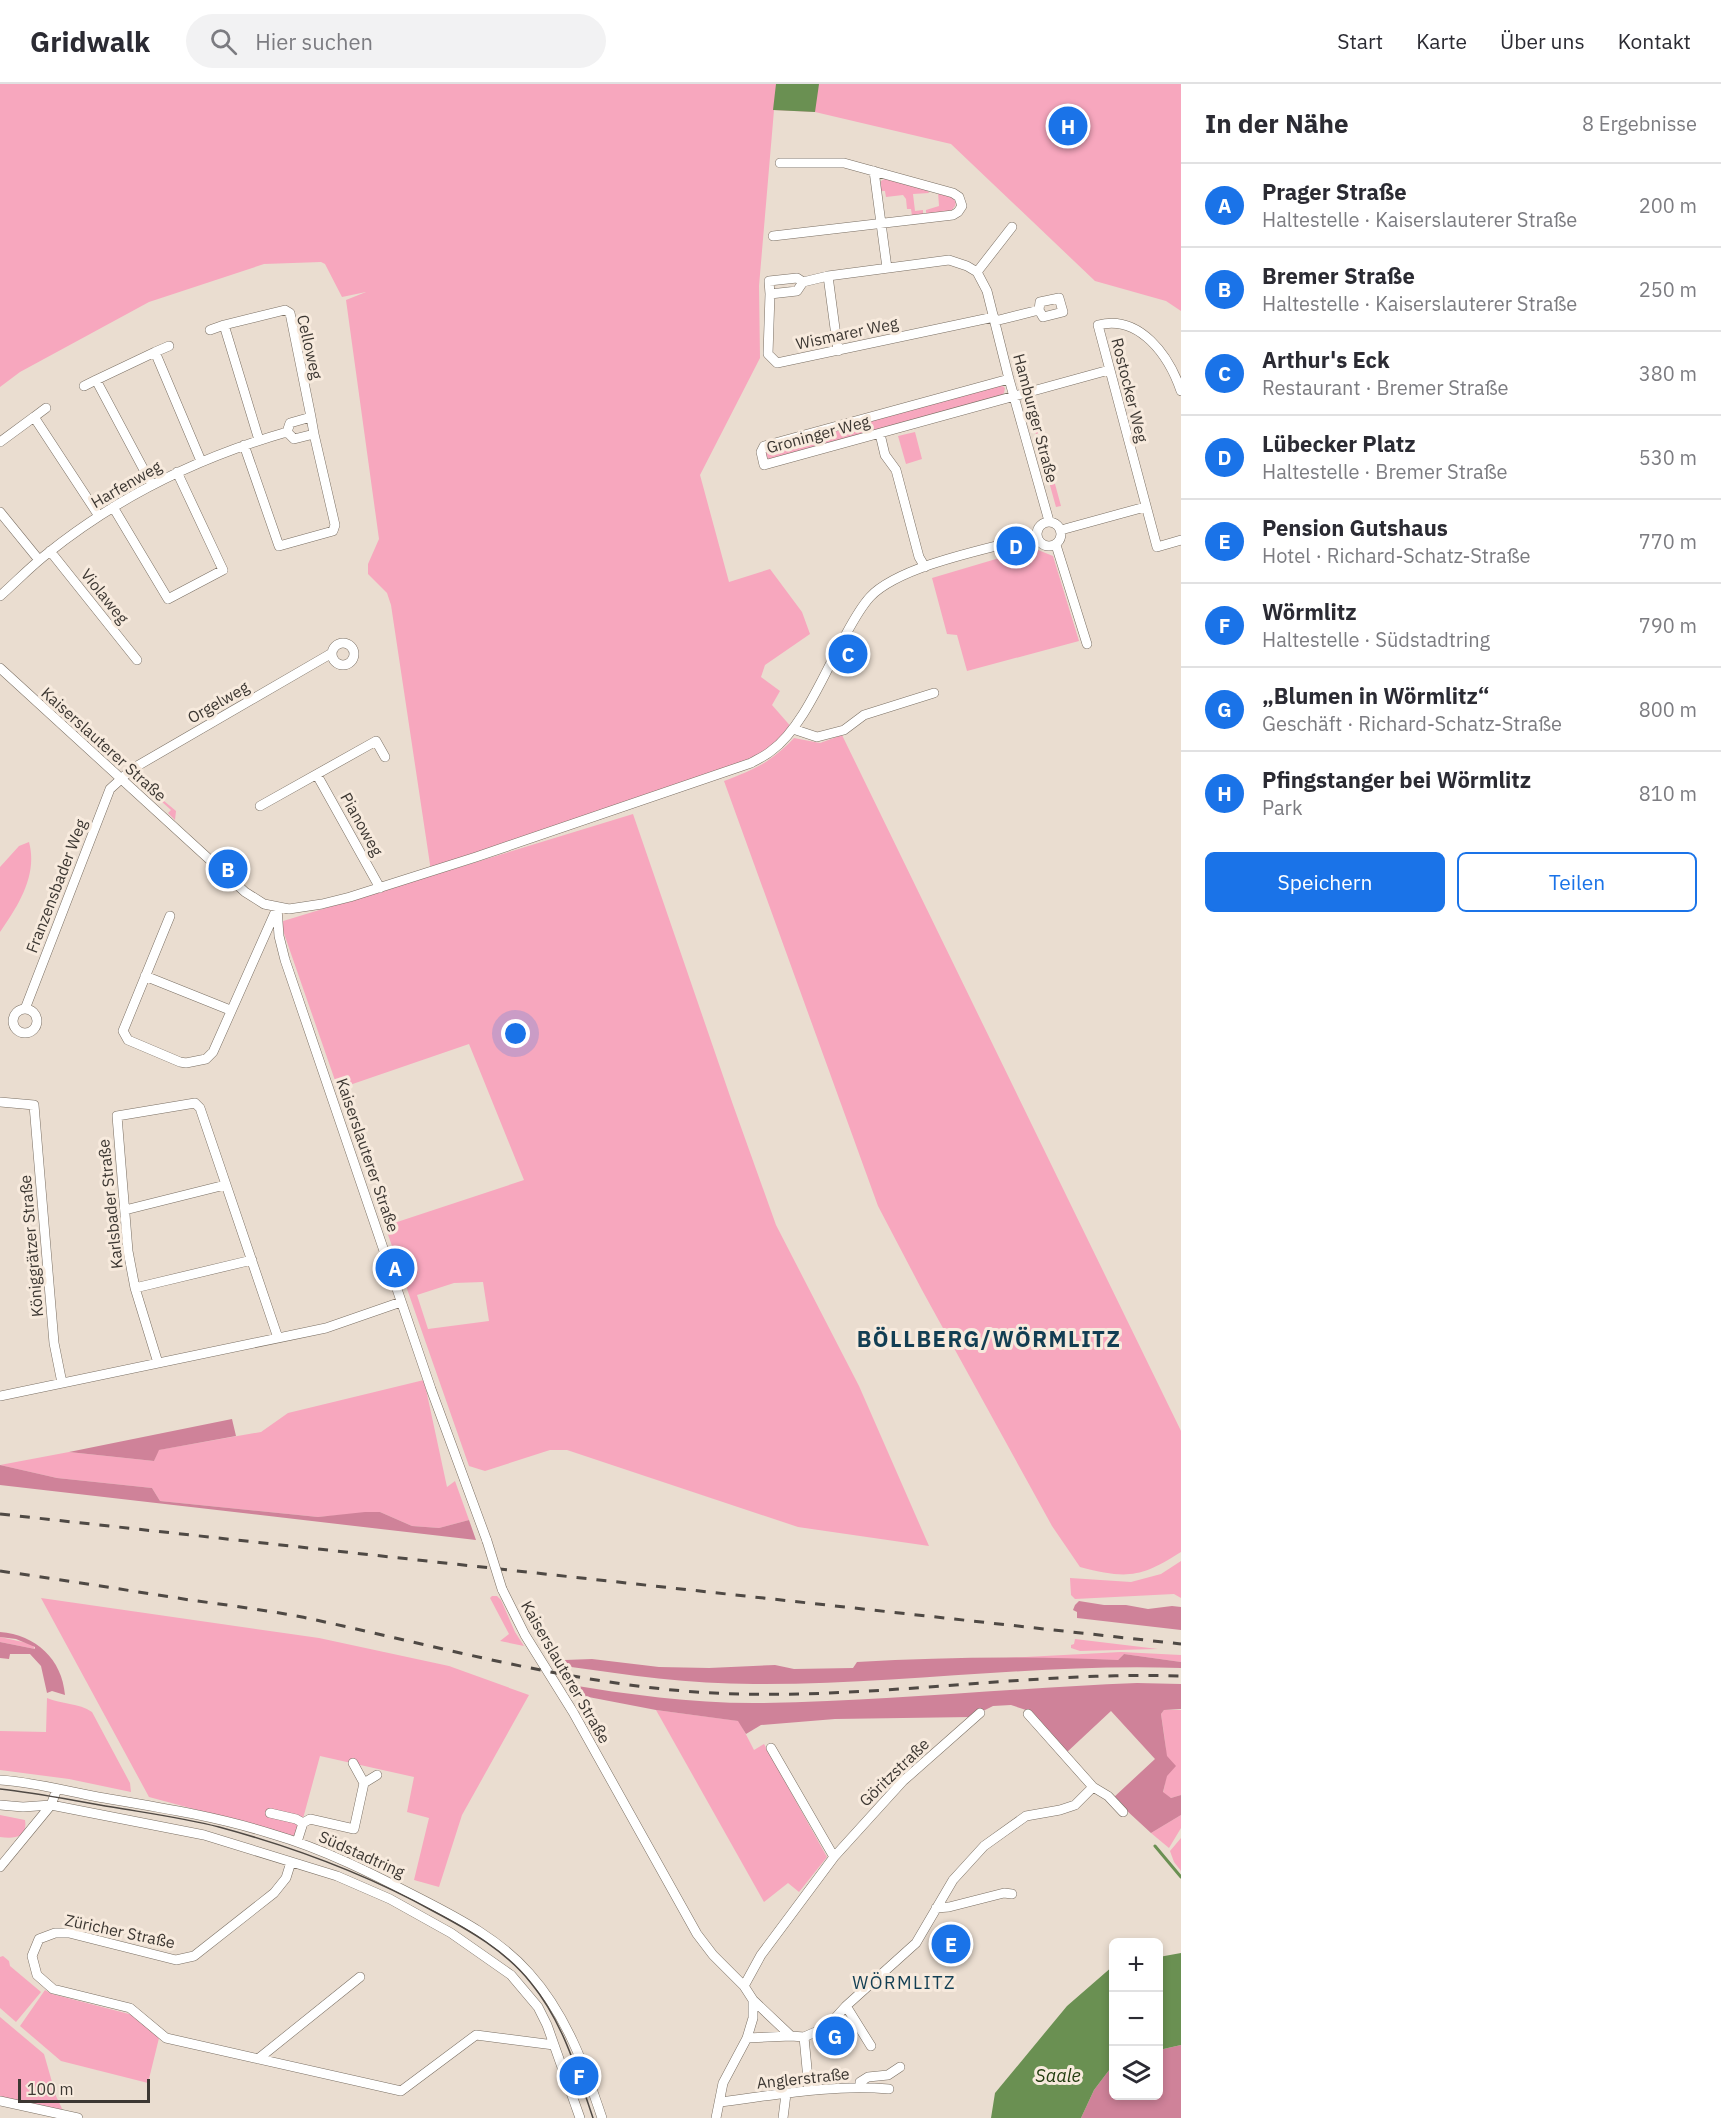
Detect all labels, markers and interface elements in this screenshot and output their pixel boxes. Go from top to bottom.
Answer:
search box [186,14,606,68]
text: Gridwalk [30,23,150,60]
icon: search [207,25,240,58]
text: Hier suchen [255,27,373,56]
text: Start [1337,27,1383,55]
text: Karte [1416,27,1467,55]
text: Über uns [1500,27,1585,55]
text: Kontakt [1618,27,1691,55]
pin: H [1048,104,1088,148]
text: In der Nähe [1205,106,1349,140]
text: 8 Ergebnisse [1582,110,1697,137]
text: Prager Straße [1262,177,1407,206]
text: A [1218,192,1231,219]
text: 200 m [1639,192,1697,219]
text: Haltestelle · Kaiserslauterer Straße [1262,206,1577,233]
text: Bremer Straße [1262,261,1415,290]
text: B [1218,276,1231,303]
text: 250 m [1639,276,1697,303]
text: Haltestelle · Kaiserslauterer Straße [1262,290,1577,317]
street label: Wismarer Weg [794,312,900,354]
street label: Celloweg [293,313,327,382]
street label: Rostocker Weg [1107,336,1153,445]
text: Arthur's Eck [1262,345,1390,374]
street label: Hamburger Straße [1009,351,1063,485]
text: C [1218,360,1231,387]
text: 380 m [1639,360,1697,387]
text: Restaurant · Bremer Straße [1262,374,1509,401]
street label: Groninger Weg [764,410,872,457]
text: Lübecker Platz [1262,429,1416,458]
text: D [1218,444,1231,471]
text: 530 m [1639,444,1697,471]
street label: Harfenweg [87,456,165,512]
text: Haltestelle · Bremer Straße [1262,458,1507,485]
text: Pension Gutshaus [1262,513,1448,542]
pin: D [996,524,1036,568]
text: E [1218,528,1231,555]
text: 770 m [1639,528,1697,555]
text: Hotel · Richard-Schatz-Straße [1262,542,1531,569]
street label: Violaweg [77,564,134,628]
text: Wörmlitz [1262,597,1357,626]
text: F [1219,612,1230,639]
text: 790 m [1639,612,1697,639]
text: Haltestelle · Südstadtring [1262,626,1490,653]
pin: C [828,632,868,676]
street label: Orgelweg [184,676,253,728]
text: „Blumen in Wörmlitz“ [1262,681,1490,710]
street label: Kaiserslauterer Straße [37,683,171,806]
text: G [1217,696,1232,723]
text: 800 m [1639,696,1697,723]
text: Geschäft · Richard-Schatz-Straße [1262,710,1562,737]
text: Pfingstanger bei Wörmlitz [1262,765,1531,794]
text: H [1217,780,1232,807]
text: 810 m [1639,780,1697,807]
street label: Pianoweg [336,789,388,860]
text: Park [1262,794,1302,821]
street label: Franzensbader Weg [21,816,91,956]
pin: B [208,846,248,892]
button: Speichern [1205,852,1445,912]
button: Teilen [1457,852,1697,912]
your location [501,1019,530,1048]
street label: Kaiserslauterer Straße [332,1075,404,1235]
street label: Karlsbader Straße [93,1138,127,1270]
street label: Königgrätzer Straße [15,1174,47,1318]
pin: A [376,1246,414,1290]
district label: BÖLLBERG/WÖRMLITZ [857,1324,1121,1353]
street label: Kaiserslauterer Straße [517,1597,615,1747]
street label: Göritzstraße [855,1734,933,1810]
street label: Südstadtring [316,1826,409,1882]
street label: Züricher Straße [63,1910,177,1952]
pin: E [932,1922,970,1966]
map controls [1109,1938,1163,2100]
button: + [1109,1938,1163,1992]
district label: WÖRMLITZ [852,1971,956,1994]
button: − [1109,1992,1163,2046]
pin: G [816,2014,854,2058]
button: layers [1109,2046,1163,2100]
pin: F [560,2054,598,2098]
street label: Anglerstraße [755,2063,851,2093]
water label: Saale [1035,2064,1081,2087]
scale bar [18,2076,150,2104]
text: 100 m [27,2079,74,2099]

